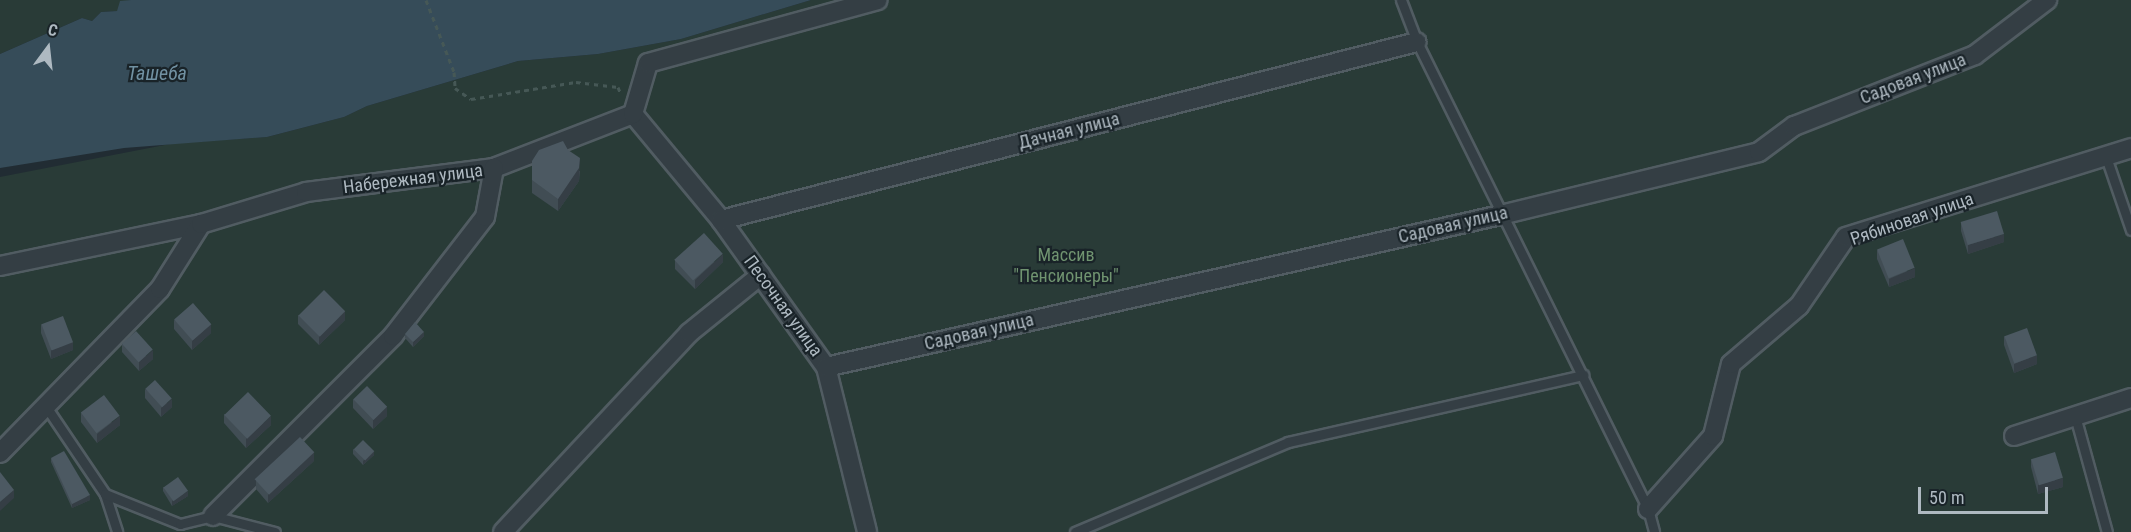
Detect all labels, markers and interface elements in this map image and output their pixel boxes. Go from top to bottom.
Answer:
north arrow [18,18,78,78]
text: С [46,20,60,40]
street label: Садовая улица [1857,49,1969,109]
water label: Ташеба [127,61,187,85]
street label: Дачная улица [1016,108,1122,154]
street label: Набережная улица [342,160,484,198]
street label: Рябиновая улица [1848,188,1976,250]
street label: Садовая улица [1396,202,1510,248]
park label: Массив "Пенсионеры" [1013,245,1119,288]
street label: Песочная улица [739,251,827,361]
street label: Садовая улица [922,309,1036,355]
scale bar [1921,475,2052,513]
text: 50 m [1929,487,1964,508]

